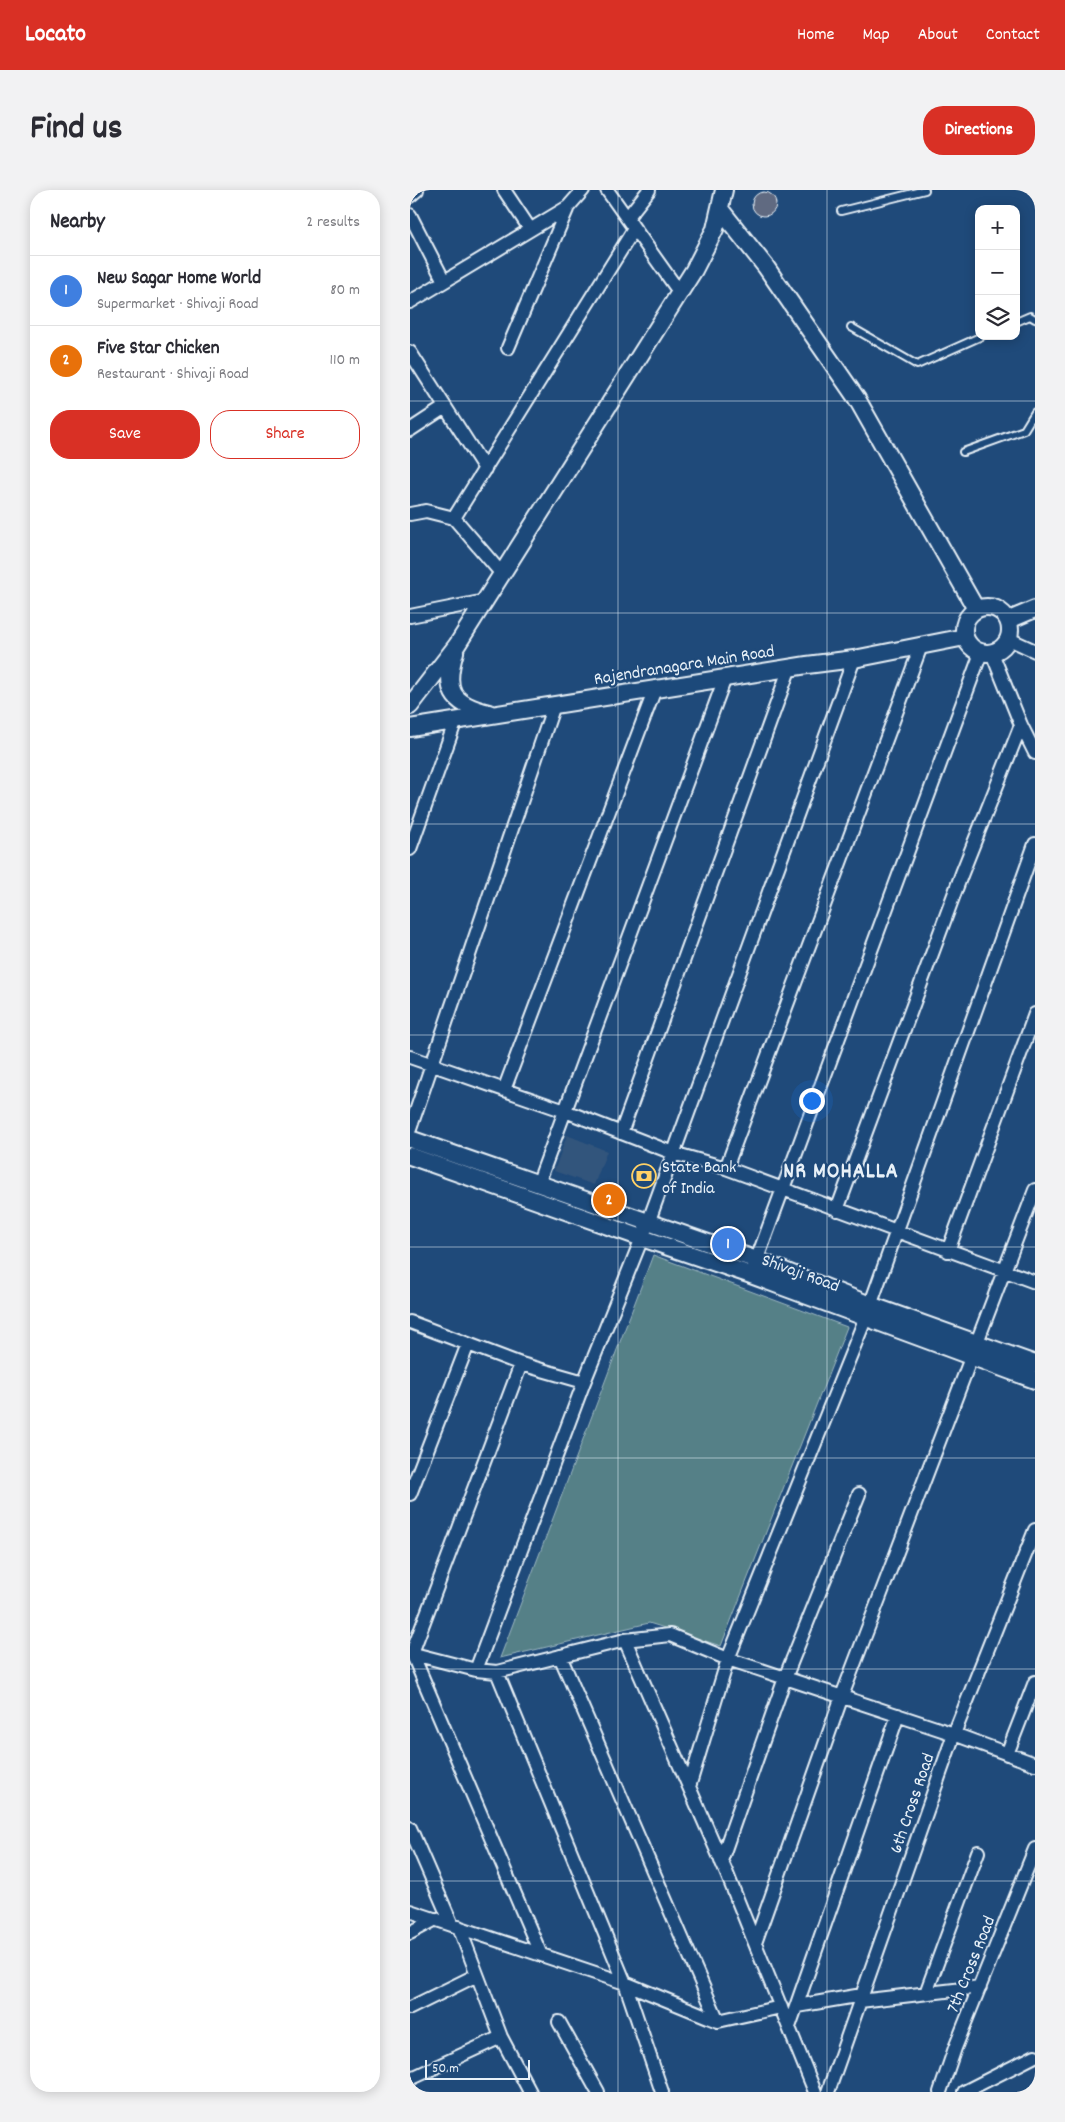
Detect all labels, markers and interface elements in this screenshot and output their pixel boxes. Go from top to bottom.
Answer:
text: Locato [25,18,86,52]
text: Home [797,23,834,48]
text: Map [862,23,890,48]
text: About [918,23,958,48]
text: Contact [986,23,1040,48]
text: Find us [30,105,122,155]
button: Directions [923,106,1035,155]
map controls [975,205,1020,340]
button: + [975,205,1020,250]
text: Nearby [50,208,105,238]
text: 2 results [306,211,360,234]
button: − [975,250,1020,295]
text: New Sagar Home World [97,266,261,293]
text: 1 [64,279,68,302]
text: 80 m [330,279,360,302]
text: Supermarket · Shivaji Road [97,293,258,316]
button: layers [975,295,1020,340]
text: Five Star Chicken [97,336,219,363]
text: 2 [63,349,70,372]
text: 110 m [330,349,360,372]
text: Restaurant · Shivaji Road [97,363,249,386]
button: Save [50,410,200,459]
button: Share [210,410,360,459]
street label: Rajendranagara Main Road [592,640,776,693]
your location [799,1088,825,1114]
place label: State Bank of India [662,1156,736,1202]
district label: NR MOHALLA [783,1157,899,1188]
bank icon: State Bank of India [631,1163,657,1189]
pin: 2 [593,1181,625,1219]
pin: 1 [712,1225,744,1263]
street label: Shivaji Road [758,1249,843,1300]
street label: 6th Cross Road [885,1750,942,1857]
street label: 7th Cross Road [942,1913,1003,2017]
scale bar [425,2057,530,2080]
text: 50 m [432,2059,459,2079]

